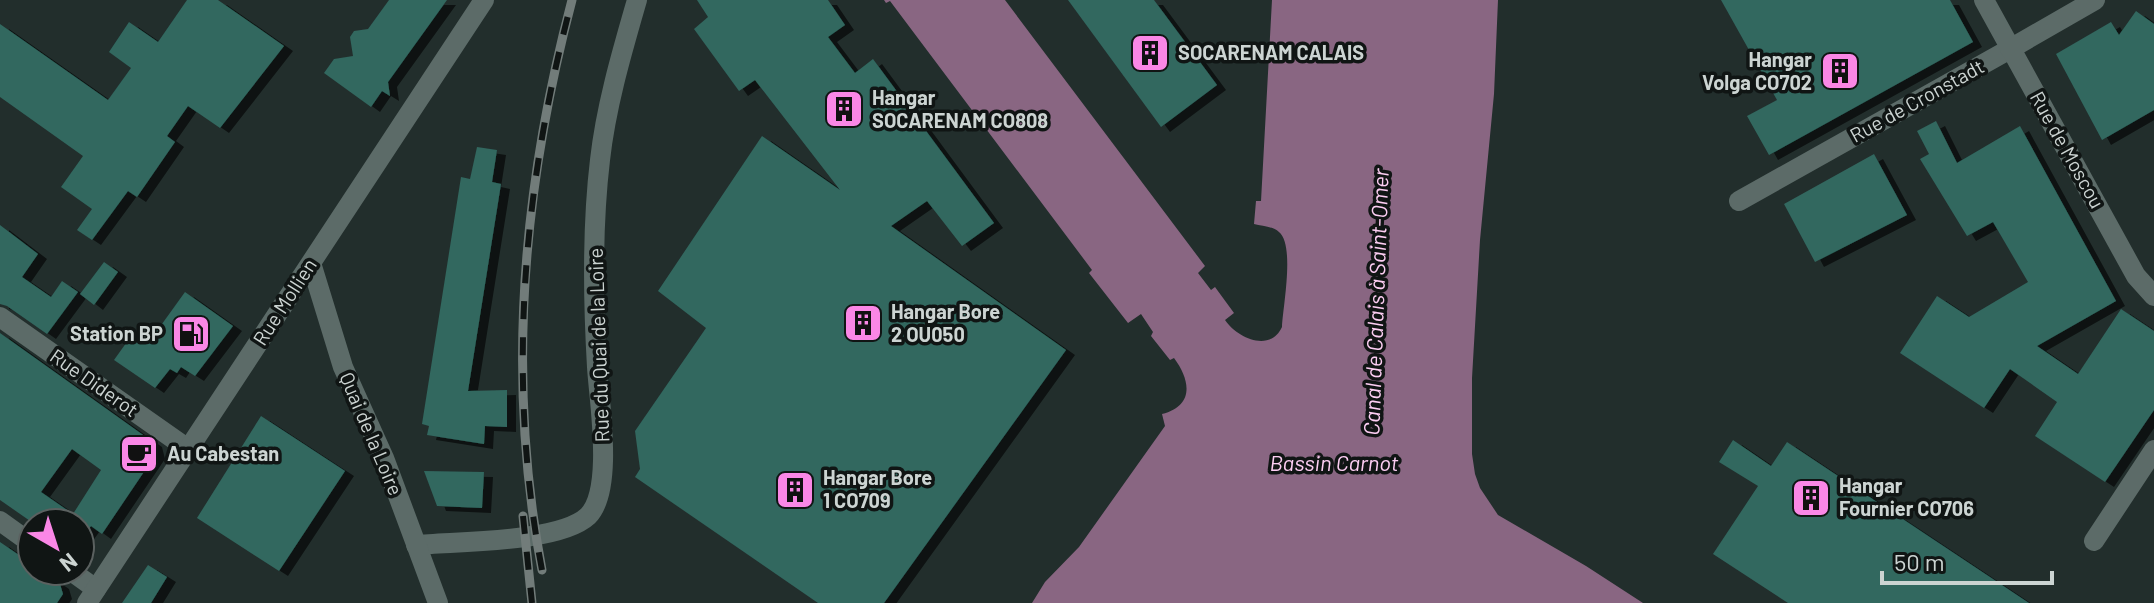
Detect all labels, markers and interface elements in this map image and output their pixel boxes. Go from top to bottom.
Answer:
building icon: SOCARENAM CALAIS [1129,32,1171,74]
place label: SOCARENAM CALAIS [1178,40,1364,64]
place label: Hangar Volga CO702 [1702,47,1812,94]
building icon: Hangar Volga CO702 [1819,50,1861,92]
street label: Rue de Cronstadt [1845,53,1988,147]
place label: Hangar SOCARENAM CO808 [872,85,1048,132]
street label: Rue de Moscou [2026,87,2110,212]
building icon: Hangar SOCARENAM CO808 [823,88,865,130]
water label: Canal de Calais à Saint-Omer [1357,167,1393,436]
street label: Rue du Quai de la Loire [583,247,613,443]
street label: Rue Mollien [247,254,321,349]
place label: Hangar Bore 2 OU050 [891,299,1000,346]
building icon: Hangar Bore 2 OU050 [842,302,884,344]
fuel station icon: Station BP [170,313,212,355]
place label: Station BP [70,321,163,345]
street label: Rue Diderot [46,343,143,421]
street label: Quai de la Loire [335,369,409,499]
cafe icon: Au Cabestan [118,433,160,475]
place label: Au Cabestan [167,441,279,465]
water label: Bassin Carnot [1270,449,1399,475]
place label: Hangar Bore 1 CO709 [823,465,932,512]
building icon: Hangar Bore 1 CO709 [774,469,816,511]
place label: Hangar Fournier CO706 [1839,473,1974,520]
building icon: Hangar Fournier CO706 [1790,477,1832,519]
north arrow [16,507,96,587]
scale bar [1882,535,2052,585]
text: 50 m [1894,547,1945,576]
text: N [55,549,83,578]

